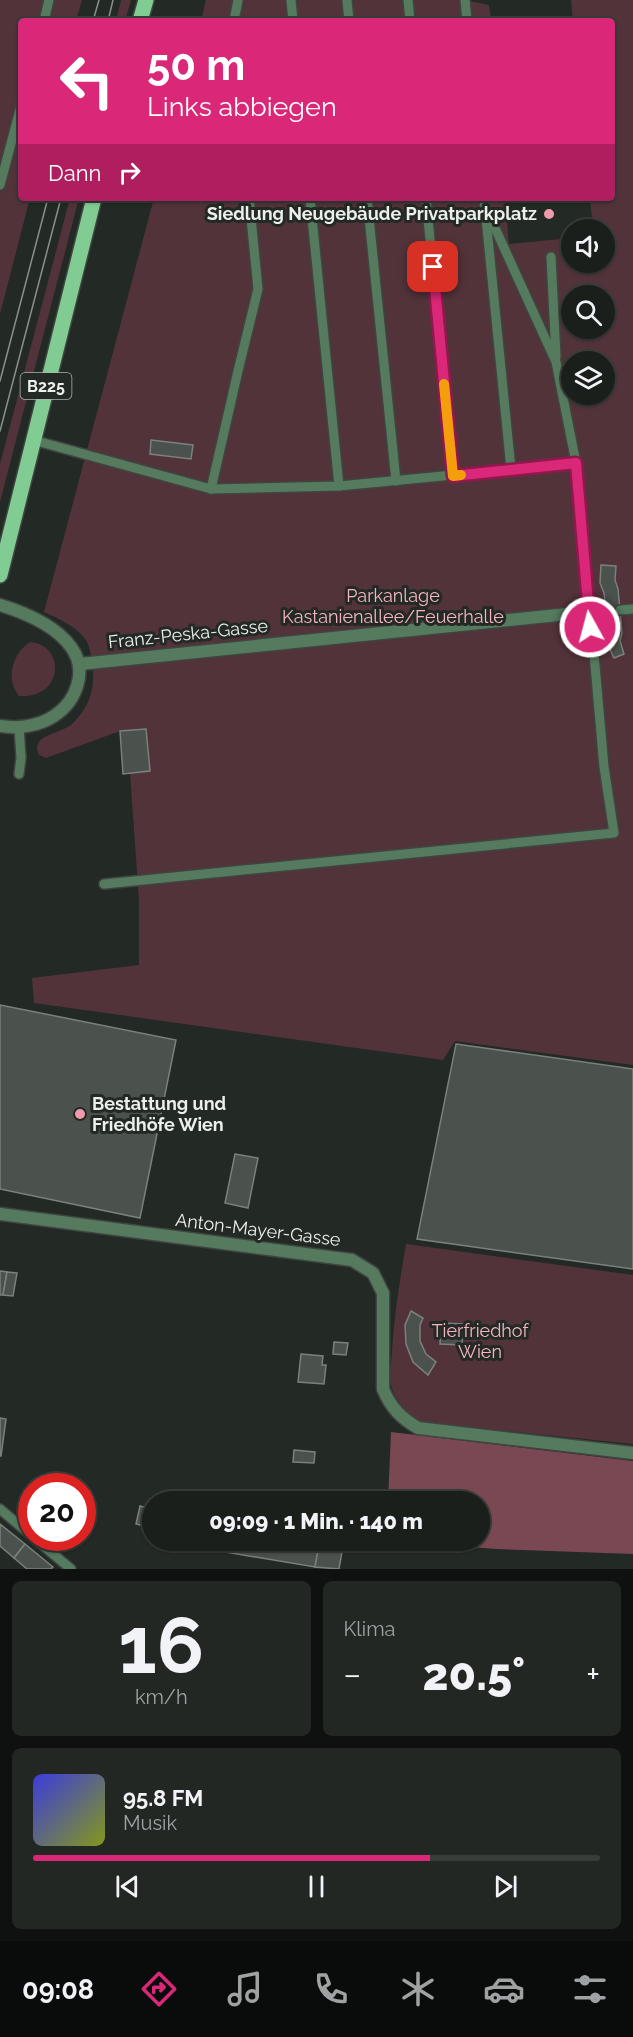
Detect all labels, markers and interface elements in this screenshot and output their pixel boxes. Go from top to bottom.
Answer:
text: 50 m [147,41,245,90]
icon: left [48,42,126,120]
text: Links abbiegen [147,91,337,122]
icon: right [113,156,146,189]
text: Dann [48,160,101,186]
place label: Siedlung Neugebäude Privatparkplatz [207,203,537,224]
marker: Siedlung Neugebäude Privatparkplatz [542,207,556,221]
map controls [561,219,615,405]
button: sound [561,219,615,273]
pin [407,241,458,292]
icon: arrive [416,250,449,283]
button: search [561,285,615,339]
button: layers [561,351,615,405]
road number: B225 [20,373,72,399]
park label: Parkanlage Kastanienallee/Feuerhalle [282,585,504,627]
position arrow [558,595,622,659]
street label: Franz-Peska-Gasse [107,615,269,652]
place label: Bestattung und Friedhöfe Wien [92,1093,226,1135]
marker: Bestattung und Friedhöfe Wien [73,1107,87,1121]
street label: Anton-Mayer-Gasse [174,1209,342,1250]
park label: Tierfriedhof Wien [432,1320,529,1362]
speed limit sign: 20 [18,1473,96,1551]
text: 09:09 · 1 Min. · 140 m [209,1508,423,1534]
text: 16 [118,1600,204,1691]
text: Klima [344,1617,395,1641]
text: 20.5° [422,1648,525,1701]
text: − [344,1655,361,1694]
text: + [586,1655,600,1694]
text: km/h [135,1685,188,1709]
text: 95.8 FM [123,1785,203,1811]
text: Musik [123,1811,177,1835]
icon: previous [111,1870,144,1903]
icon: pause [300,1870,333,1903]
icon: next [489,1870,522,1903]
icon: directions [138,1968,180,2010]
icon: music [224,1968,266,2010]
icon: phone [310,1968,352,2010]
icon: climate [397,1968,439,2010]
icon: car [483,1968,525,2010]
icon: filters [569,1968,611,2010]
text: 09:08 [22,1974,94,2005]

